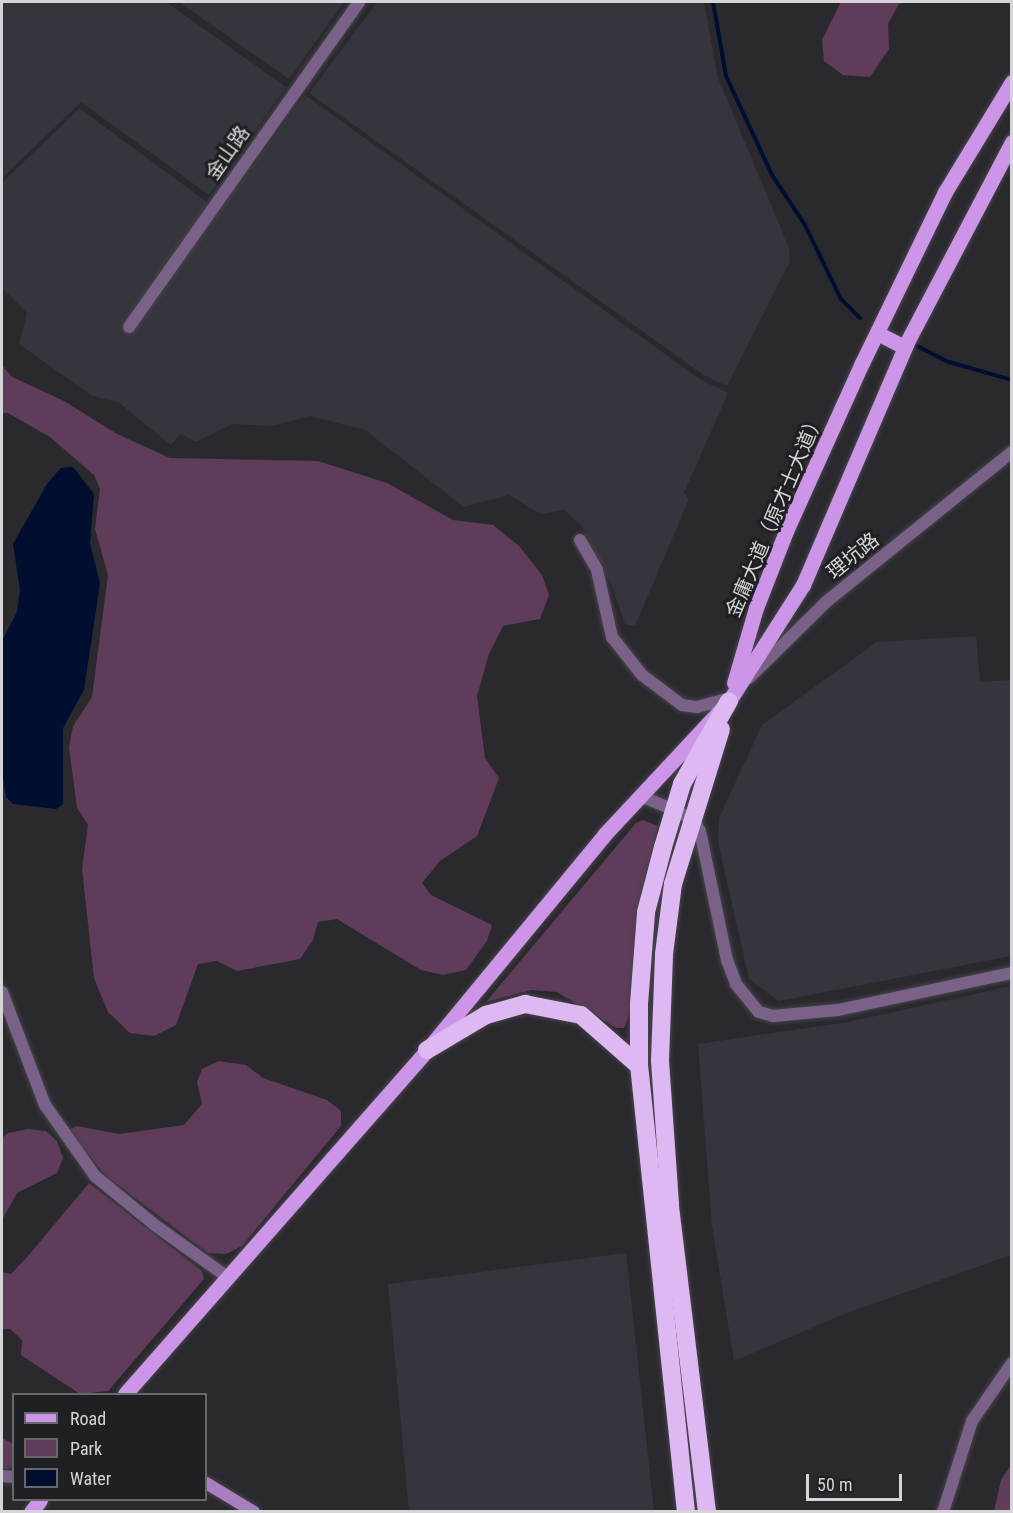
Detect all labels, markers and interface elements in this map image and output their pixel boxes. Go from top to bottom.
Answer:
street label: 金山路 [201,122,255,184]
street label: 金庸大道（原才士大道） [721,409,829,621]
street label: 理坑路 [822,528,884,584]
legend [12,1393,207,1501]
text: Road [70,1408,106,1429]
text: Park [70,1438,102,1459]
scale bar [809,1462,905,1500]
text: Water [70,1468,111,1489]
text: 50 m [817,1474,852,1495]

